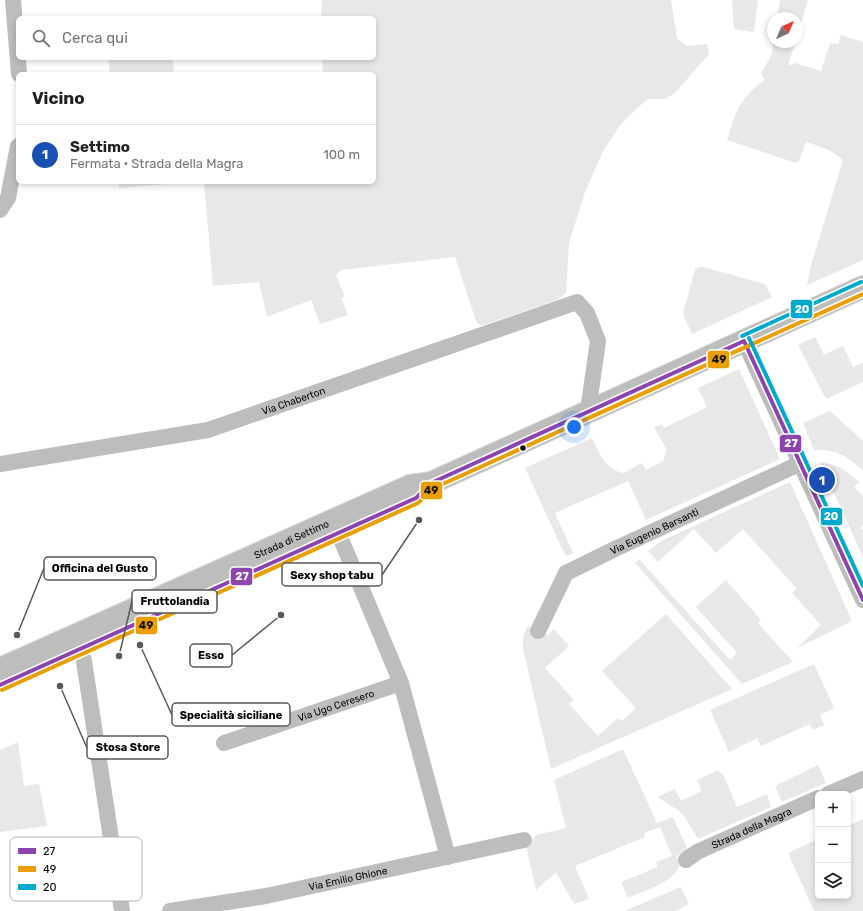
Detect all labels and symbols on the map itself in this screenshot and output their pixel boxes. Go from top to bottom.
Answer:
north arrow [767,12,803,48]
line badge: 20 [790,299,813,319]
text: 20 [795,303,809,316]
line badge: 49 [707,350,730,369]
text: 49 [712,353,726,366]
street label: Via Chaberton [260,385,327,418]
your location [564,417,584,437]
line badge: 27 [779,434,802,453]
text: 27 [784,437,798,450]
unlabelled marker [518,443,528,453]
pin: 1 [809,465,835,495]
line badge: 49 [420,481,443,500]
text: 49 [424,484,438,497]
street label: Via Eugenio Barsanti [608,506,701,558]
line badge: 20 [820,507,843,526]
text: 20 [824,510,838,523]
street label: Strada di Settimo [252,518,331,562]
callout: Officina del Gusto [44,557,156,580]
text: Officina del Gusto [52,562,149,575]
callout: Sexy shop tabu [282,563,382,586]
line badge: 27 [230,567,253,586]
text: Sexy shop tabu [290,569,374,582]
text: 27 [235,570,249,583]
callout: Fruttolandia [132,590,217,613]
text: Fruttolandia [140,595,210,608]
line badge: 49 [135,616,158,635]
text: 49 [139,619,153,632]
callout: Esso [190,644,232,667]
text: Esso [198,649,224,662]
street label: Via Ugo Ceresero [296,687,376,725]
callout: Specialità siciliane [172,703,290,726]
text: Specialità siciliane [180,709,283,722]
callout: Stosa Store [87,736,168,759]
text: Stosa Store [96,741,161,754]
street label: Strada della Magra [710,806,794,852]
legend [10,837,142,901]
text: 27 [43,845,55,858]
text: 49 [43,863,56,876]
street label: Via Emilio Ghione [308,865,389,894]
text: 20 [43,881,56,894]

